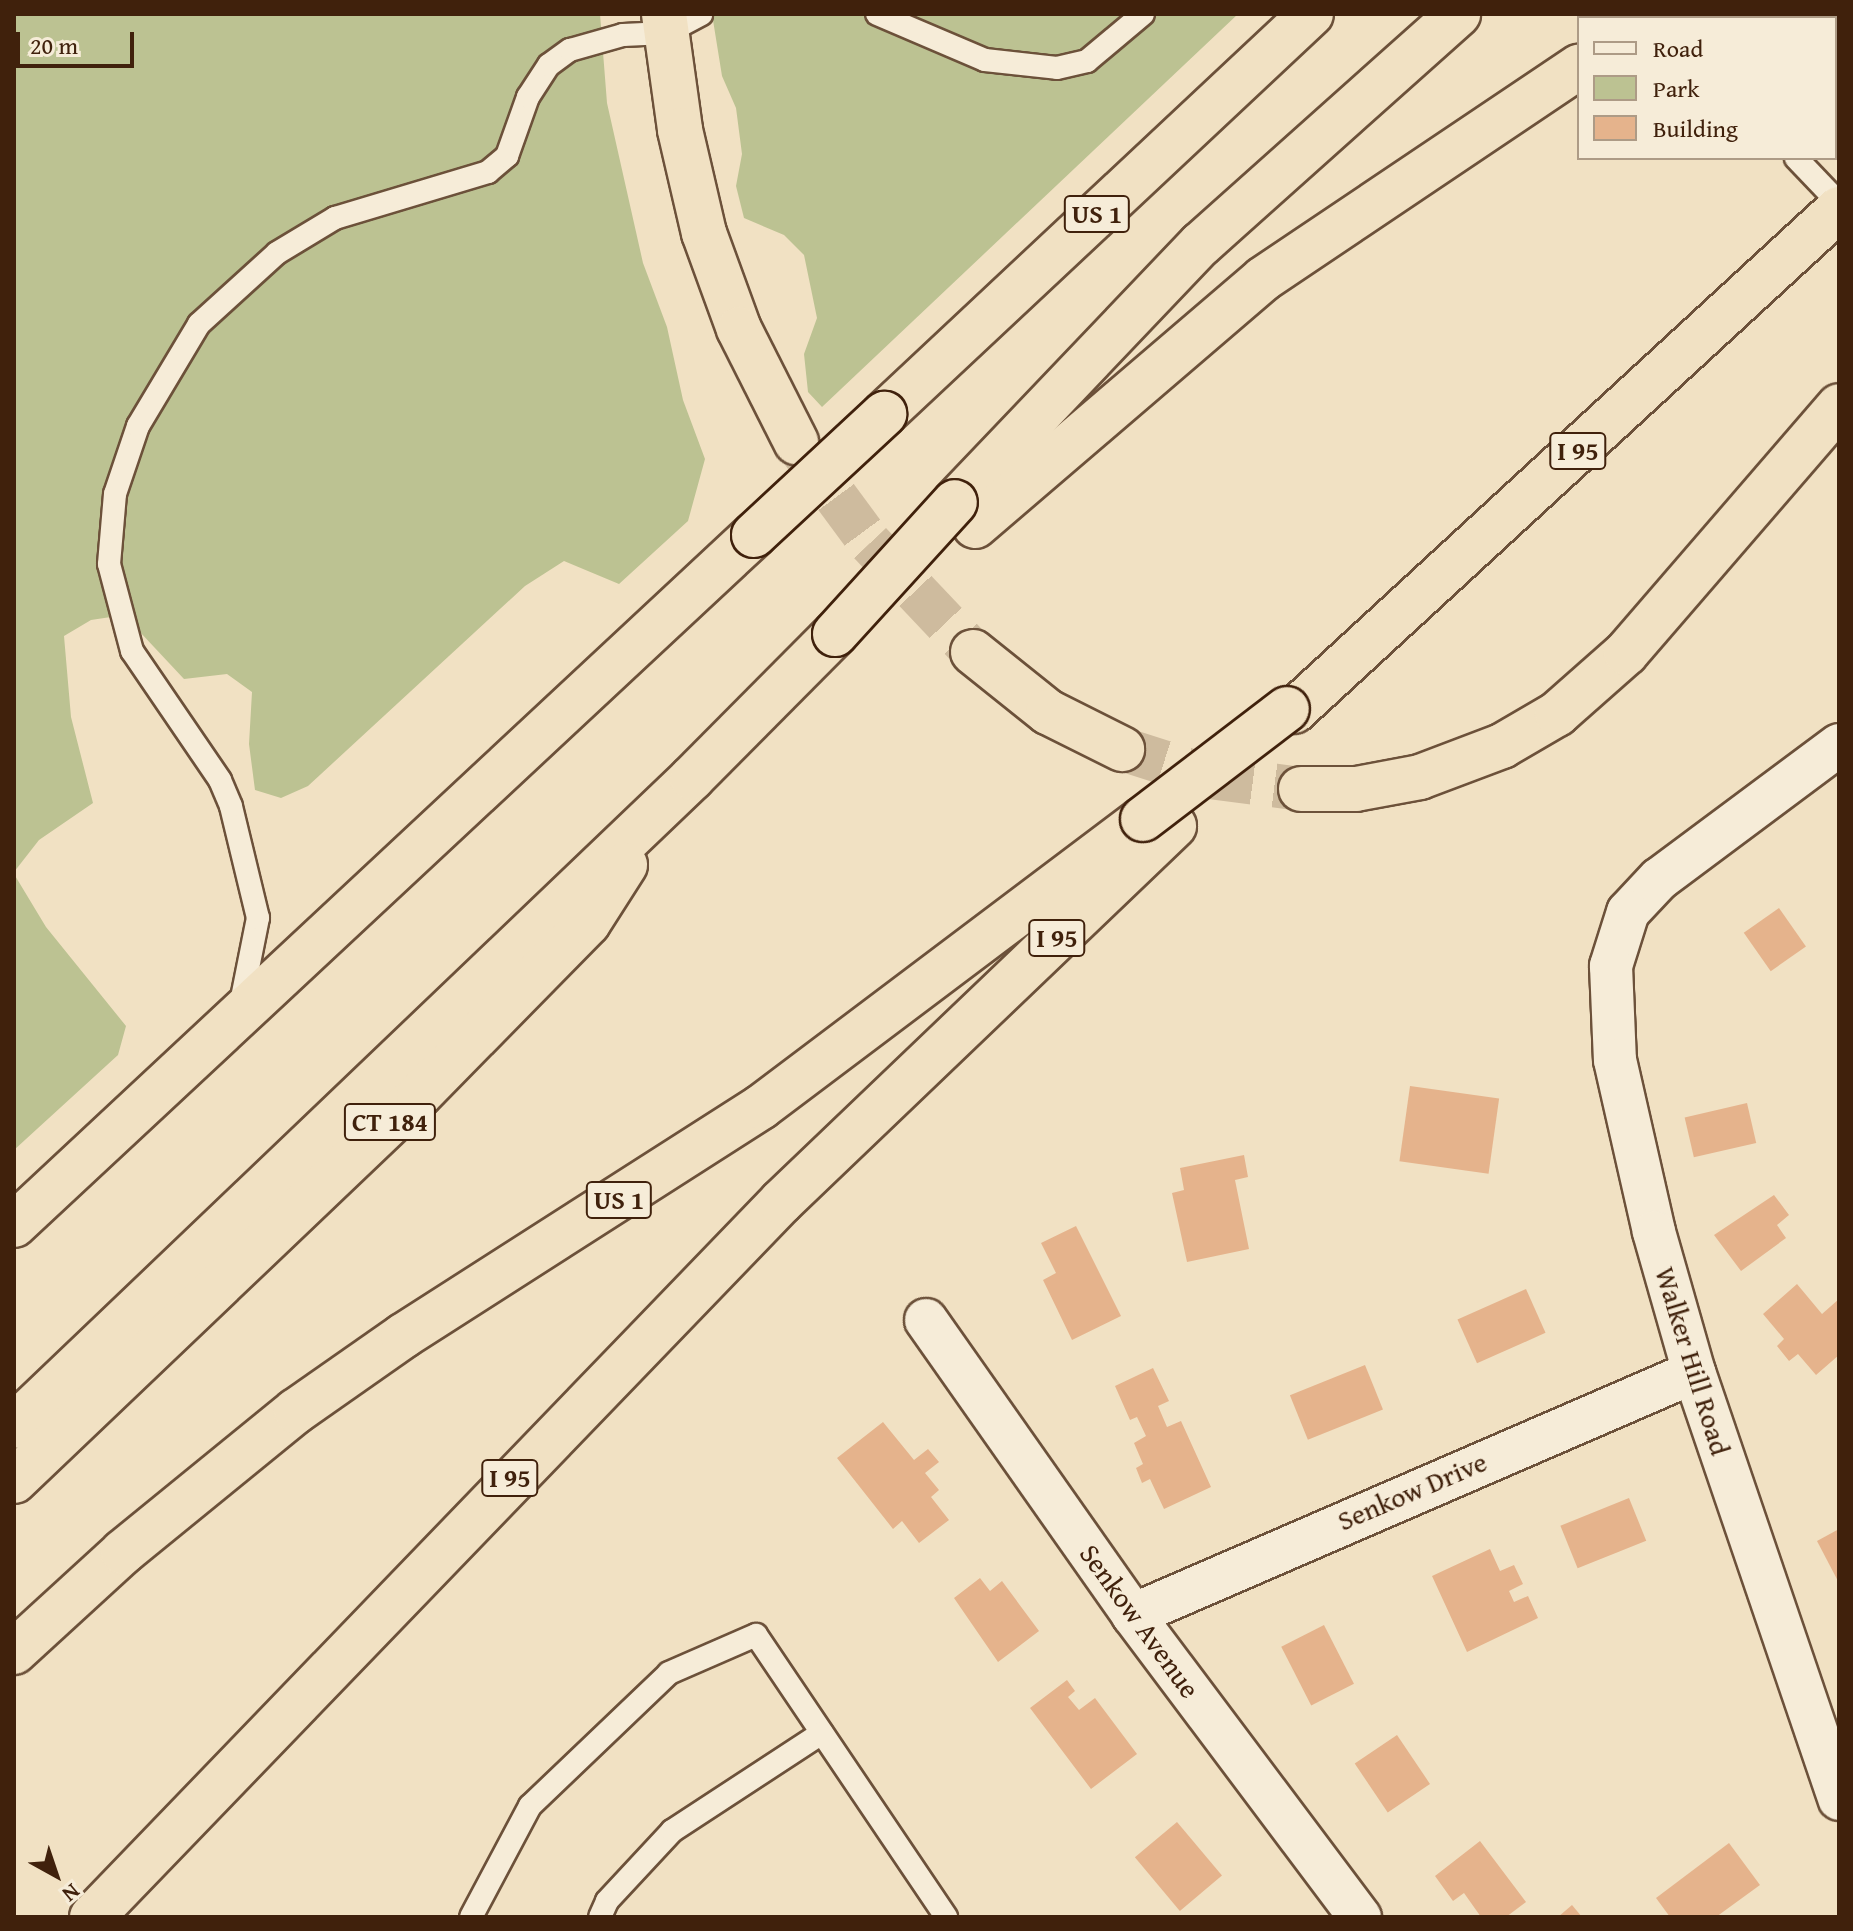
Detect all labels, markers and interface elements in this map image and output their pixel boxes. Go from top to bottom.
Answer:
scale bar [20,16,138,66]
legend [1577,16,1837,160]
text: 20 m [30,28,78,63]
text: Road [1653,31,1703,66]
text: Park [1653,71,1699,106]
text: Building [1653,111,1738,146]
road number: US 1 [1063,192,1131,236]
road number: I 95 [1548,429,1608,473]
road number: I 95 [1027,916,1087,960]
road number: CT 184 [342,1100,438,1144]
road number: US 1 [585,1178,653,1222]
street label: Walker Hill Road [1648,1263,1738,1459]
street label: Senkow Drive [1332,1444,1492,1538]
road number: I 95 [480,1456,540,1500]
street label: Senkow Avenue [1073,1537,1207,1705]
north arrow [16,1835,96,1915]
text: N [56,1876,87,1910]

